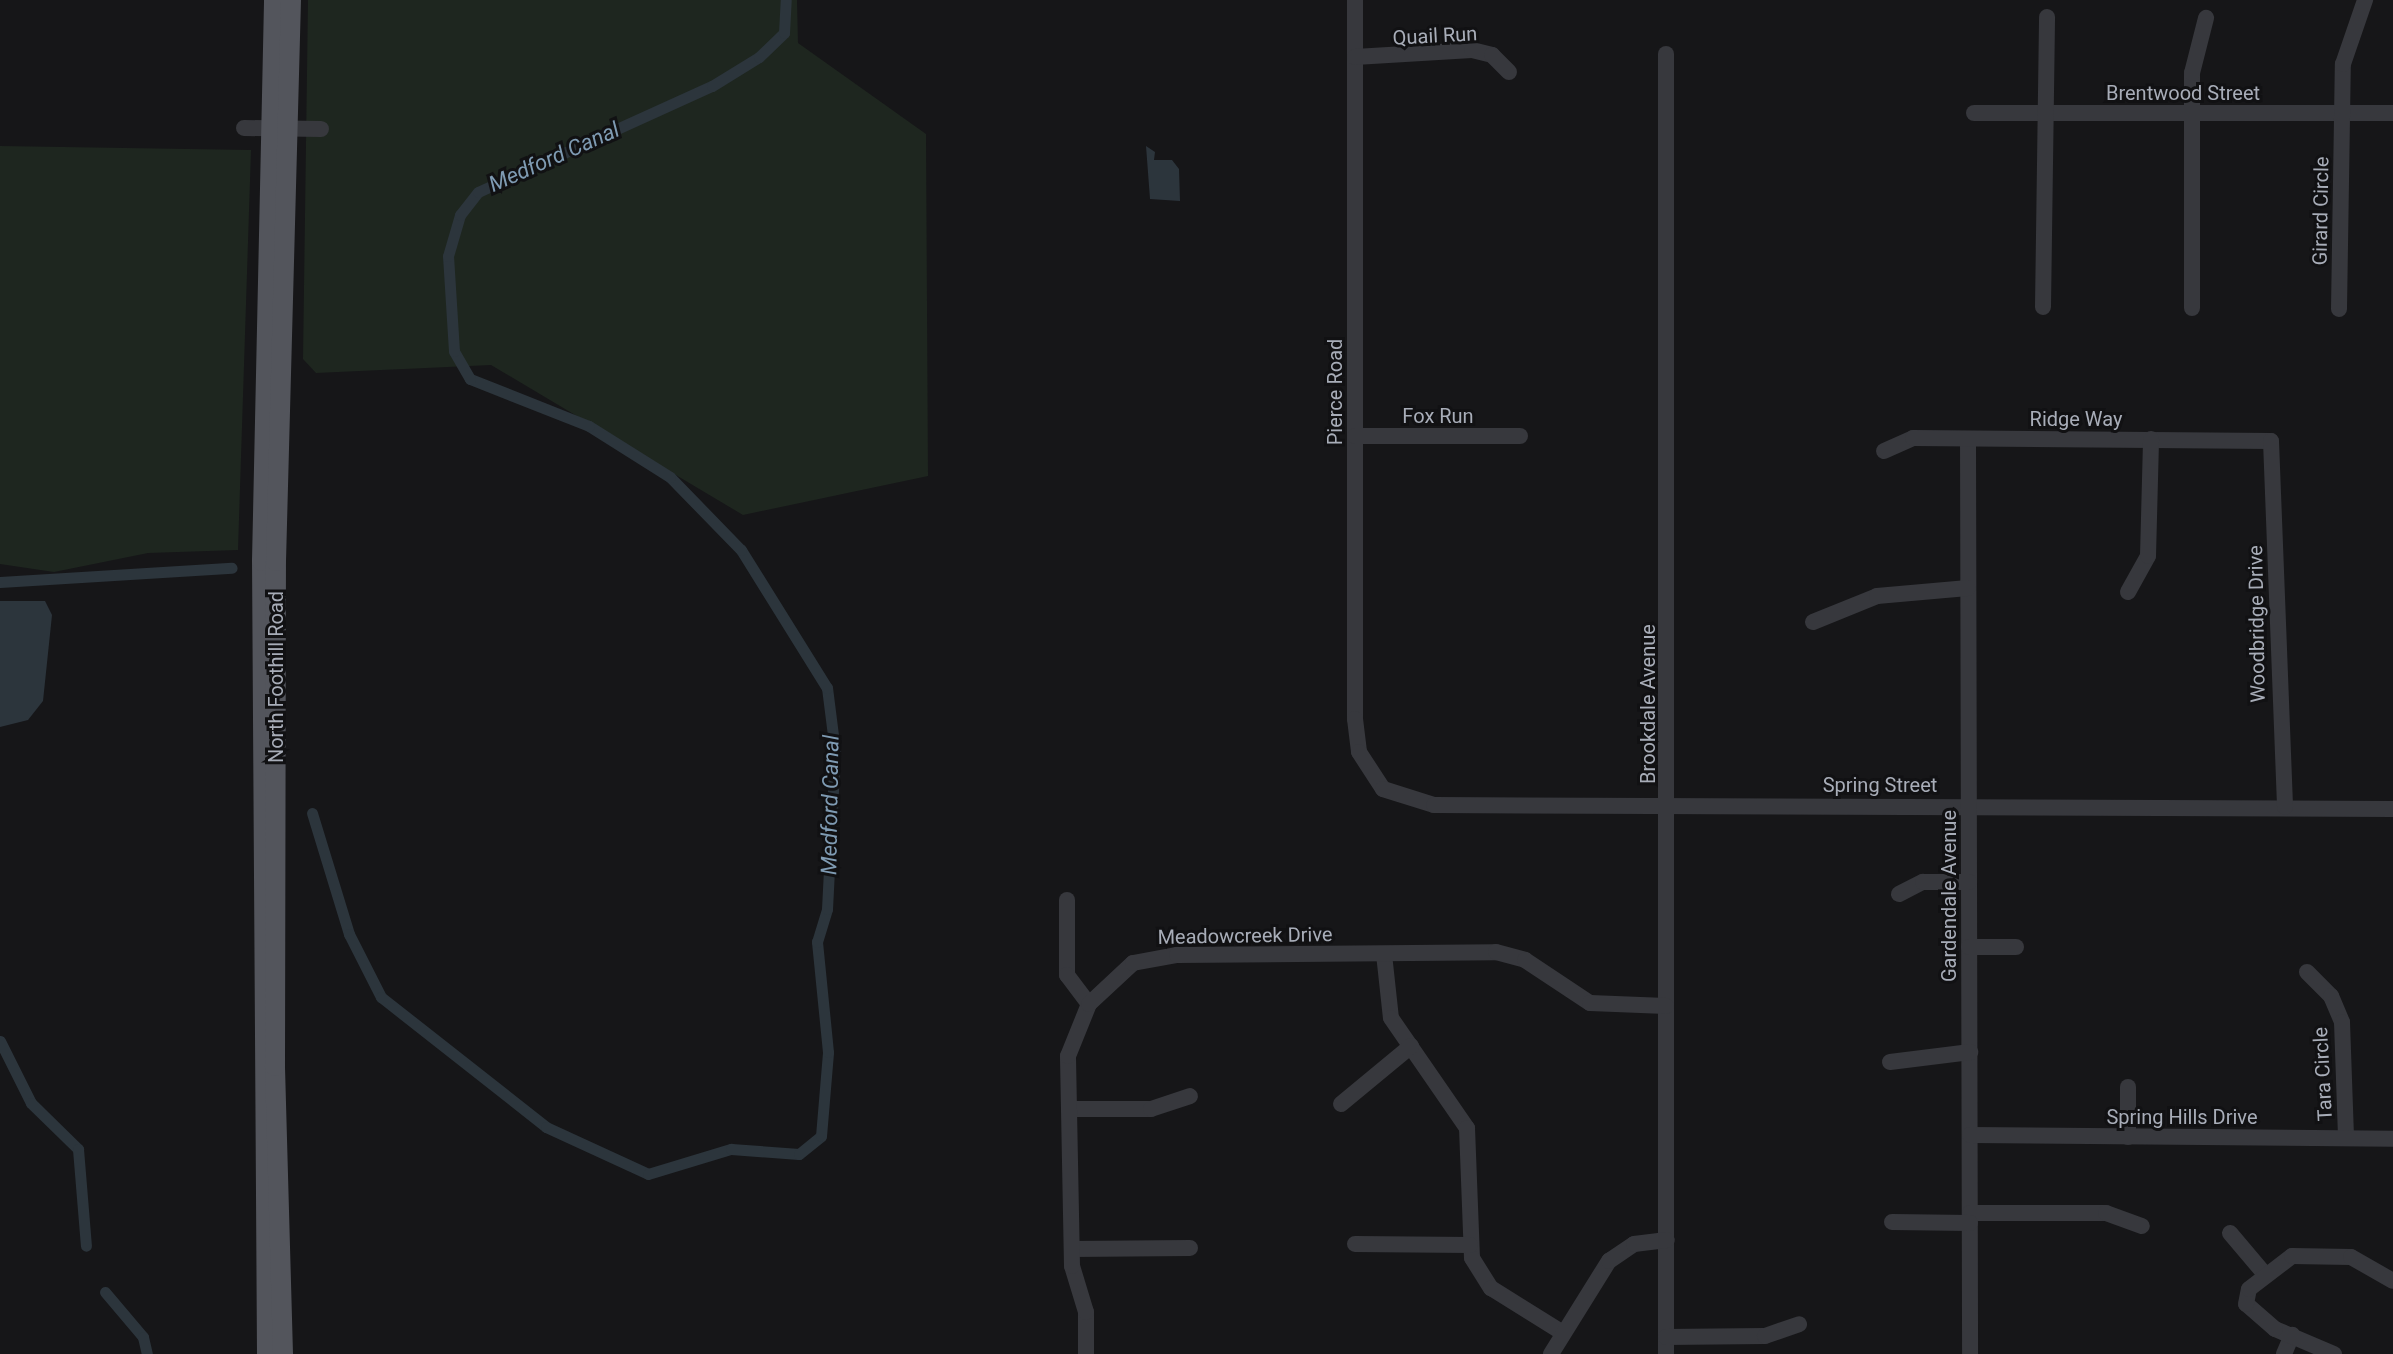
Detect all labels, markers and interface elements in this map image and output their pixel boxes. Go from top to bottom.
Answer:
street label: Quail Run [1392,22,1478,50]
street label: Brentwood Street [2106,81,2260,105]
water label: Medford Canal [485,116,623,198]
street label: Girard Circle [2308,156,2334,266]
street label: Pierce Road [1323,339,1347,445]
street label: Fox Run [1402,404,1474,428]
street label: Ridge Way [2030,407,2122,431]
street label: Woodbridge Drive [2244,545,2270,703]
street label: North Foothill Road [264,591,288,763]
street label: Brookdale Avenue [1636,624,1660,784]
water label: Medford Canal [816,735,844,875]
street label: Spring Street [1823,773,1937,797]
street label: Gardendale Avenue [1937,810,1961,982]
street label: Meadowcreek Drive [1157,922,1333,950]
street label: Tara Circle [2309,1026,2337,1122]
street label: Spring Hills Drive [2106,1105,2258,1129]

